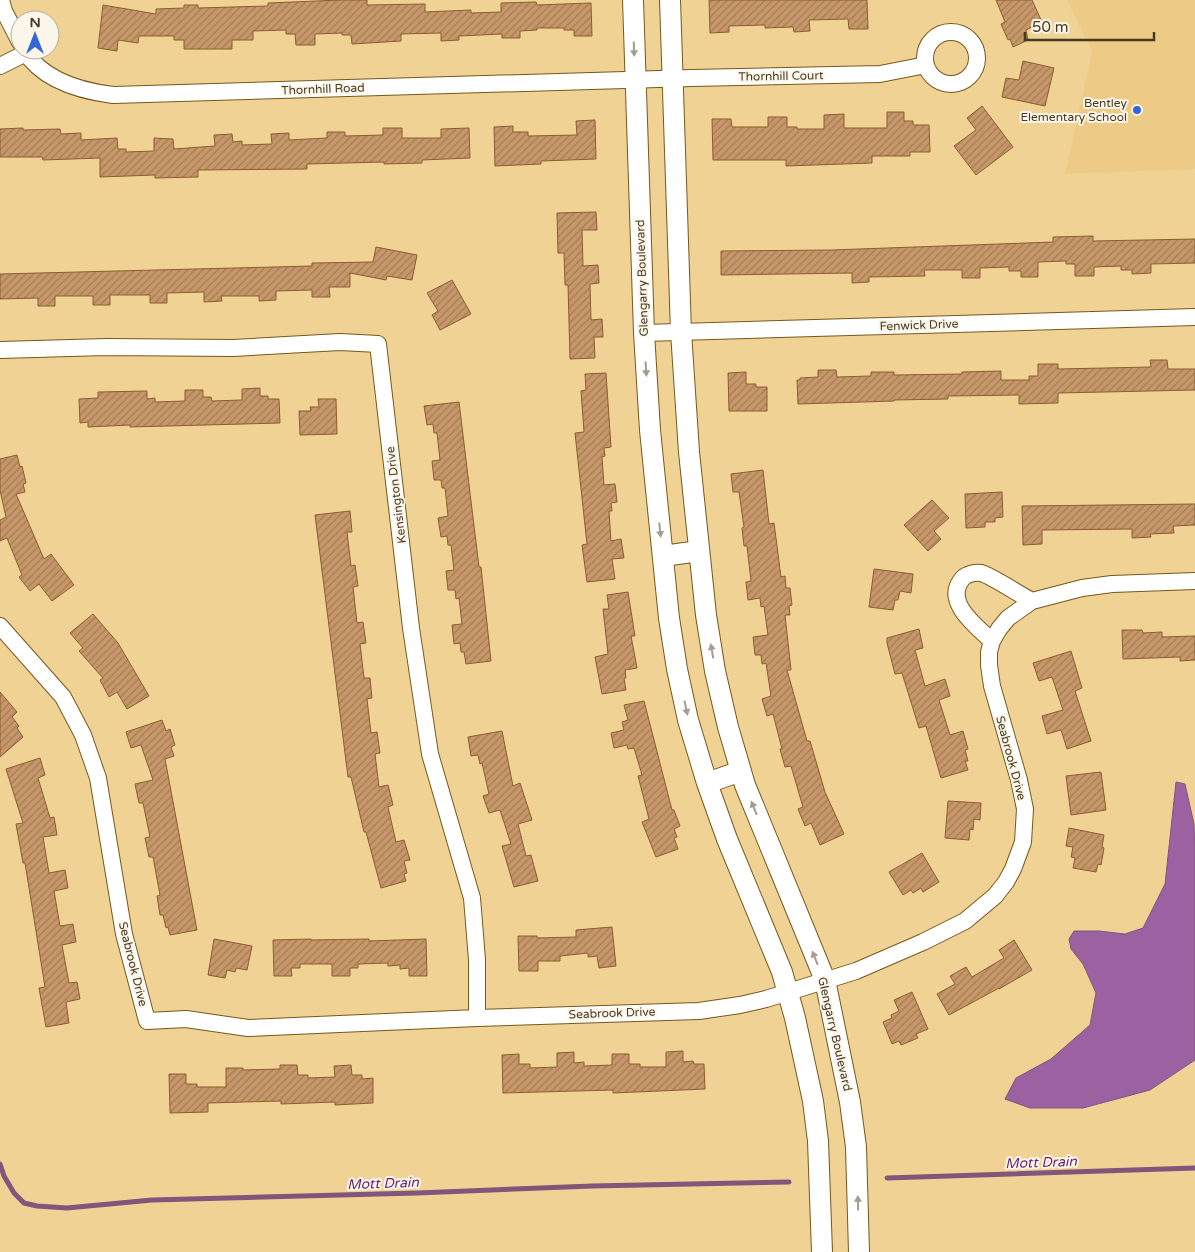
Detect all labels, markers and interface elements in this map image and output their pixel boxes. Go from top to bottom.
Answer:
north arrow [10,10,60,60]
scale bar [1025,10,1154,42]
text: N [29,14,41,31]
text: 50 m [1032,18,1069,36]
one-way arrow [631,41,639,57]
street label: Thornhill Court [738,68,824,84]
street label: Thornhill Road [281,81,365,97]
place label: Bentley Elementary School [1020,96,1128,124]
marker: Bentley Elementary School [1131,104,1143,116]
street label: Glengarry Boulevard [633,219,651,337]
street label: Fenwick Drive [879,317,959,333]
one-way arrow [643,361,651,377]
street label: Kensington Drive [383,446,409,544]
one-way arrow [656,523,664,539]
one-way arrow [708,643,716,659]
one-way arrow [682,701,690,716]
street label: Seabrook Drive [993,714,1029,802]
one-way arrow [750,800,758,815]
street label: Seabrook Drive [116,920,150,1008]
one-way arrow [811,951,819,965]
street label: Glengarry Boulevard [815,975,855,1093]
street label: Seabrook Drive [568,1004,656,1022]
water label: Mott Drain [1005,1153,1078,1172]
water label: Mott Drain [347,1174,420,1193]
one-way arrow [854,1195,862,1211]

